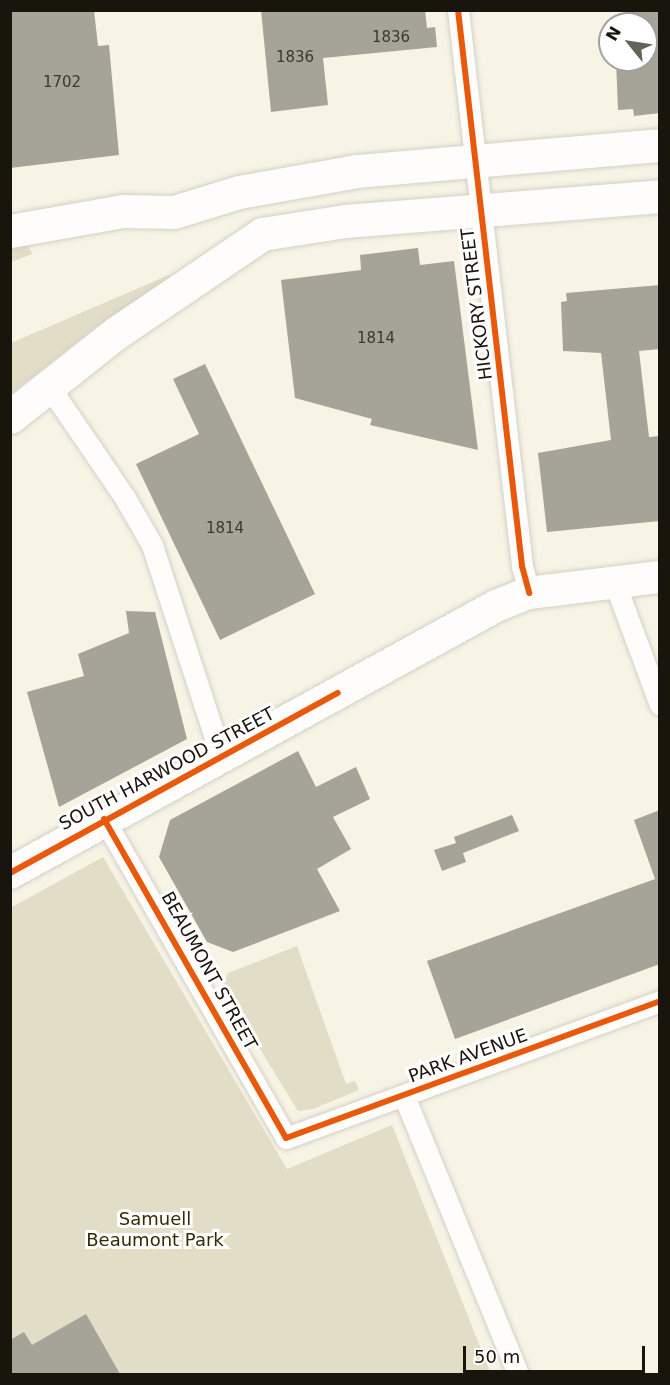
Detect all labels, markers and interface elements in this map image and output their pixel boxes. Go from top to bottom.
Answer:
north arrow [598,12,658,72]
text: N [602,23,625,44]
house number: 1836 [372,29,410,47]
house number: 1836 [276,49,314,67]
house number: 1702 [43,74,81,92]
street label: HICKORY STREET [457,227,497,381]
house number: 1814 [357,330,395,348]
house number: 1814 [206,520,244,538]
street label: SOUTH HARWOOD STREET [56,703,278,835]
street label: BEAUMONT STREET [156,888,262,1054]
street label: PARK AVENUE [406,1024,530,1088]
park label: Samuell Beaumont Park [86,1209,224,1252]
scale bar [466,1334,648,1372]
text: 50 m [474,1346,520,1367]

